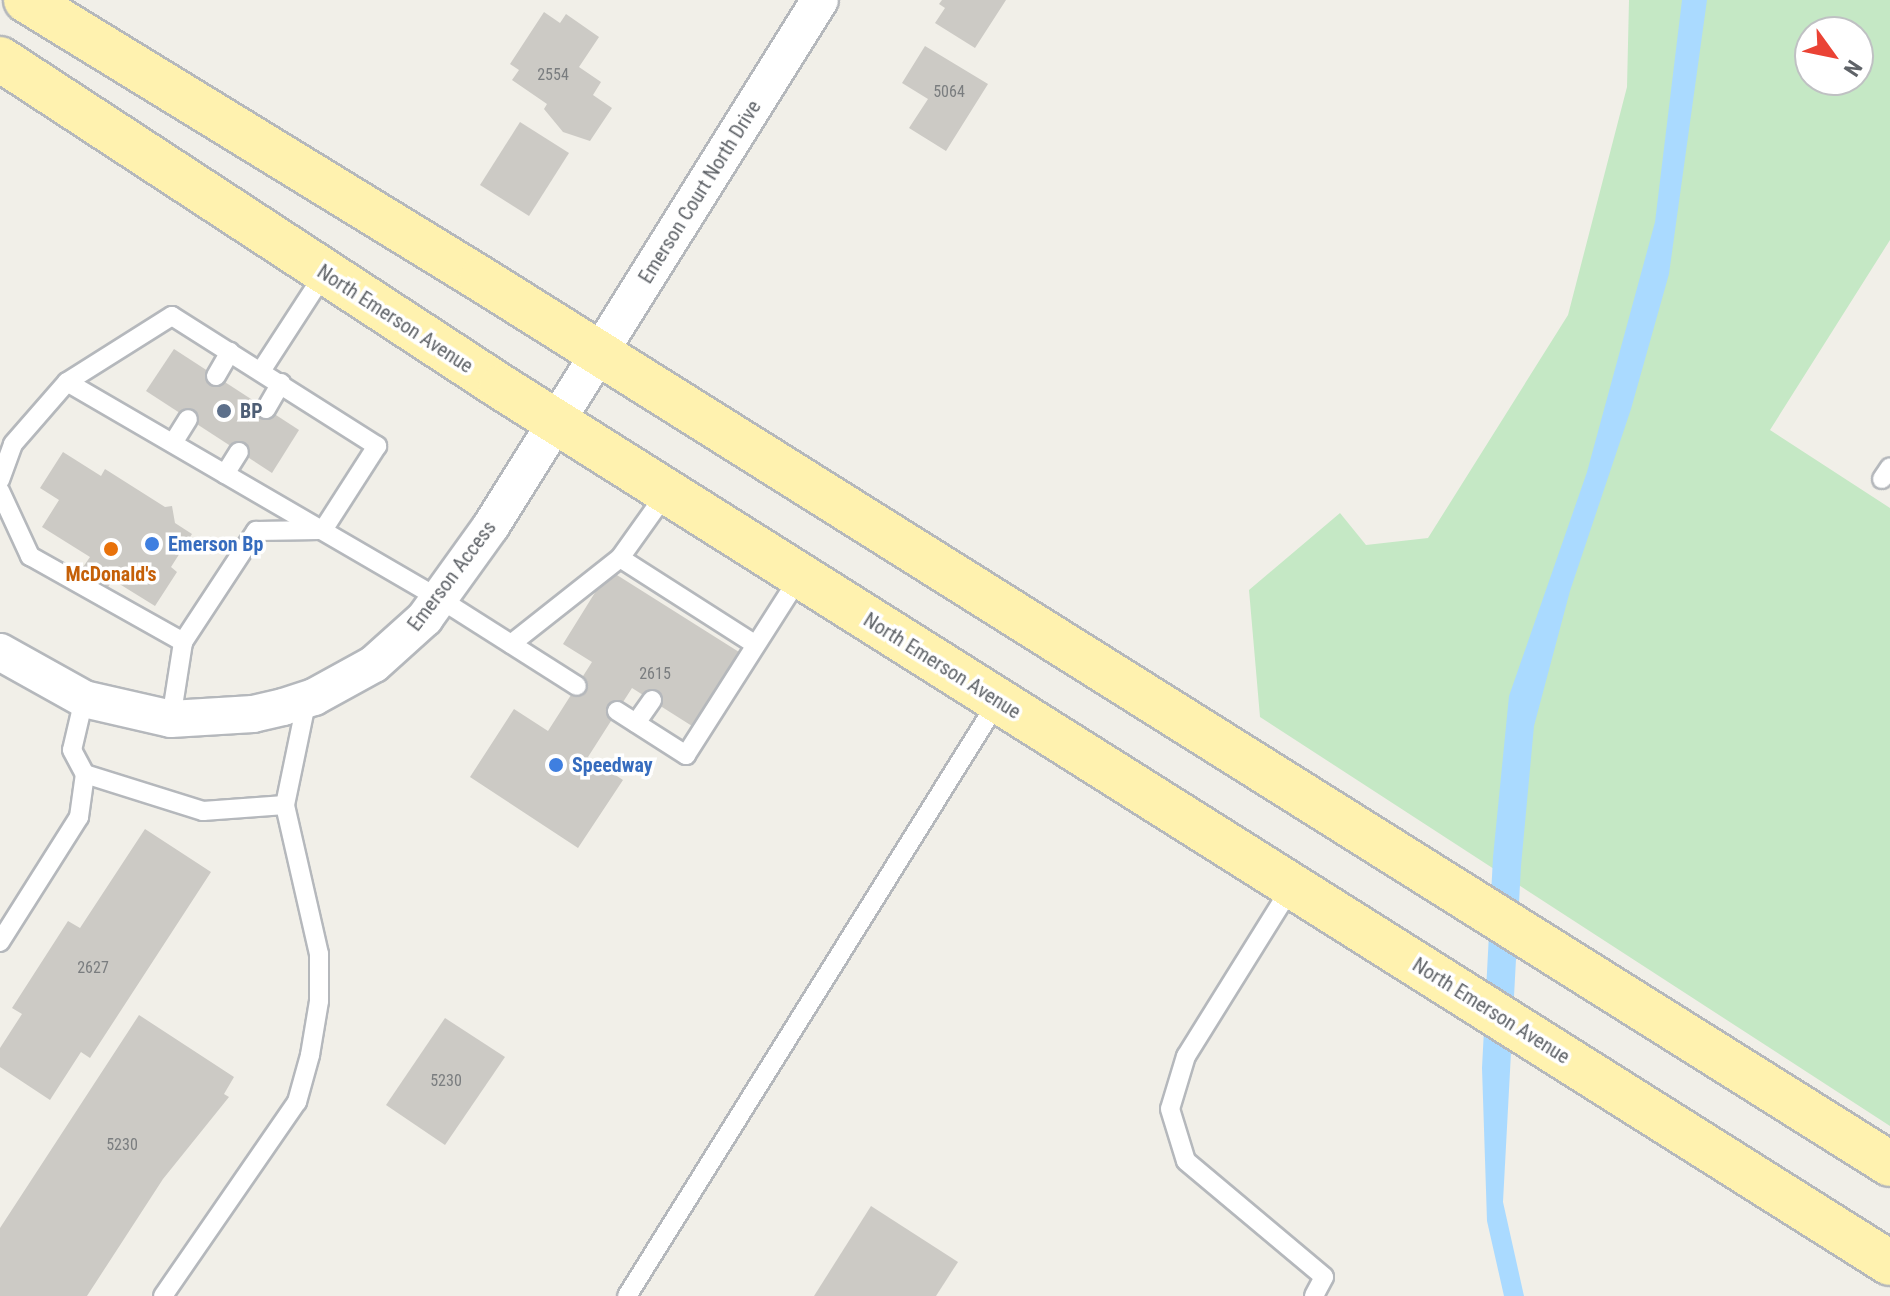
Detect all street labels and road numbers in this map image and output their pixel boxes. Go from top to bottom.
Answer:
street label: Emerson Court North Drive [634,96,766,288]
street label: North Emerson Avenue [313,260,477,378]
street label: Emerson Access [403,516,501,636]
street label: North Emerson Avenue [859,608,1025,724]
street label: North Emerson Avenue [1408,953,1574,1069]

